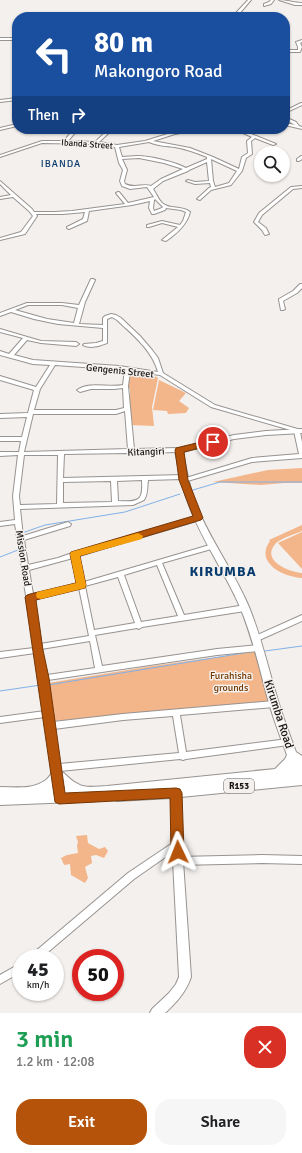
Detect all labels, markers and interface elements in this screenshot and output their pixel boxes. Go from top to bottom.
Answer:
text: 80 m [94,26,153,60]
icon: left [28,28,80,80]
text: Makongoro Road [94,60,223,82]
icon: right [67,104,89,126]
text: Then [28,106,59,124]
street label: Ibanda Street [61,137,113,152]
map controls [254,146,290,182]
button: search [254,146,290,182]
district label: IBANDA [41,158,81,170]
street label: Gengenis Street [85,361,155,381]
pin [196,425,230,459]
icon: arrive [202,431,224,453]
street label: Kitangiri [127,445,165,459]
street label: Mission Road [13,529,33,587]
district label: KIRUMBA [189,563,257,580]
park label: Furahisha grounds [210,670,252,694]
street label: Kirumba Road [260,678,297,751]
road number: R153 [224,779,254,793]
position arrow [157,831,199,873]
speed limit sign: 50 [72,949,124,1001]
text: 45 [27,957,49,982]
text: km/h [27,979,49,991]
text: 3 min [16,1024,73,1054]
button: close [244,1026,286,1068]
text: 1.2 km · 12:08 [16,1054,94,1070]
button: Exit [16,1099,147,1145]
button: Share [155,1099,286,1145]

